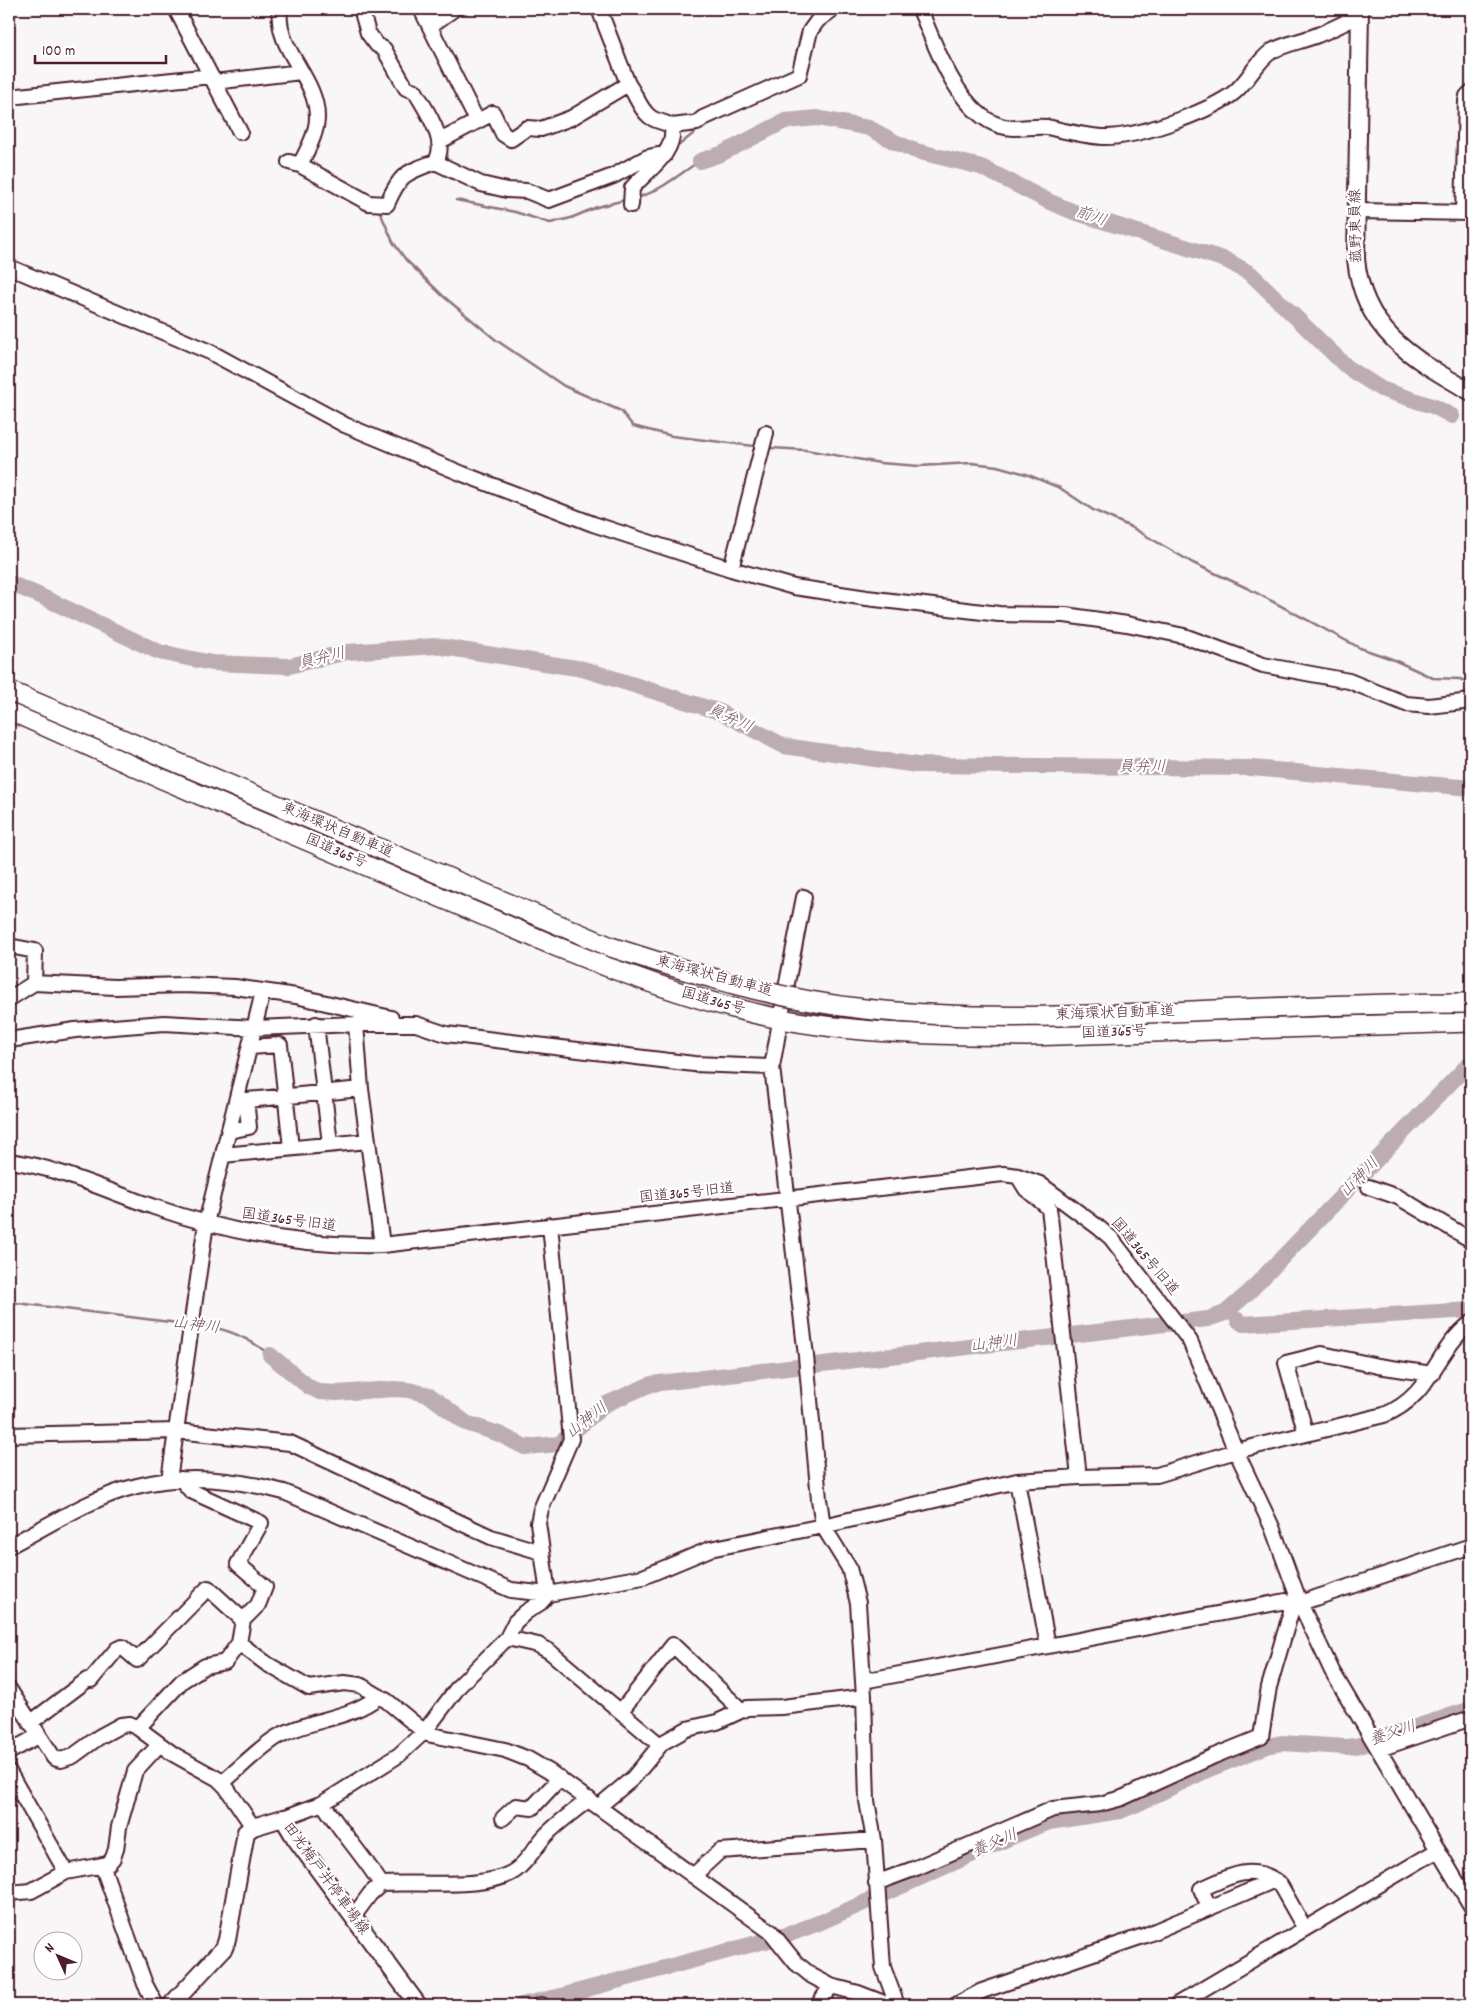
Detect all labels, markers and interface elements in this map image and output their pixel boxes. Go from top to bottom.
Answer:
scale bar [35,32,166,64]
text: 100 m [42,41,75,63]
street label: 菰野東員線 [1345,188,1369,264]
water label: 前川 [1072,201,1110,233]
water label: 員弁川 [296,642,348,676]
water label: 員弁川 [703,698,757,740]
water label: 員弁川 [1118,756,1166,779]
street label: 東海環状自動車道 [277,797,397,865]
street label: 国道365号 [301,829,371,875]
street label: 東海環状自動車道 [653,951,775,1003]
street label: 国道365号 [678,982,748,1022]
street label: 東海環状自動車道 [1055,1001,1175,1027]
street label: 国道365号 [1081,1021,1147,1045]
water label: 山神川 [1335,1153,1385,1203]
street label: 国道365号旧道 [638,1178,736,1210]
street label: 国道365号旧道 [240,1203,338,1239]
street label: 国道365号旧道 [1105,1213,1183,1301]
water label: 山神川 [171,1312,221,1340]
water label: 山神川 [969,1330,1019,1358]
water label: 山神川 [561,1397,613,1445]
water label: 養父川 [1367,1716,1419,1752]
street label: 田光梅戸井停車場線 [276,1818,374,1940]
water label: 養父川 [968,1824,1022,1864]
north arrow [32,1932,82,1982]
text: N [40,1939,60,1958]

